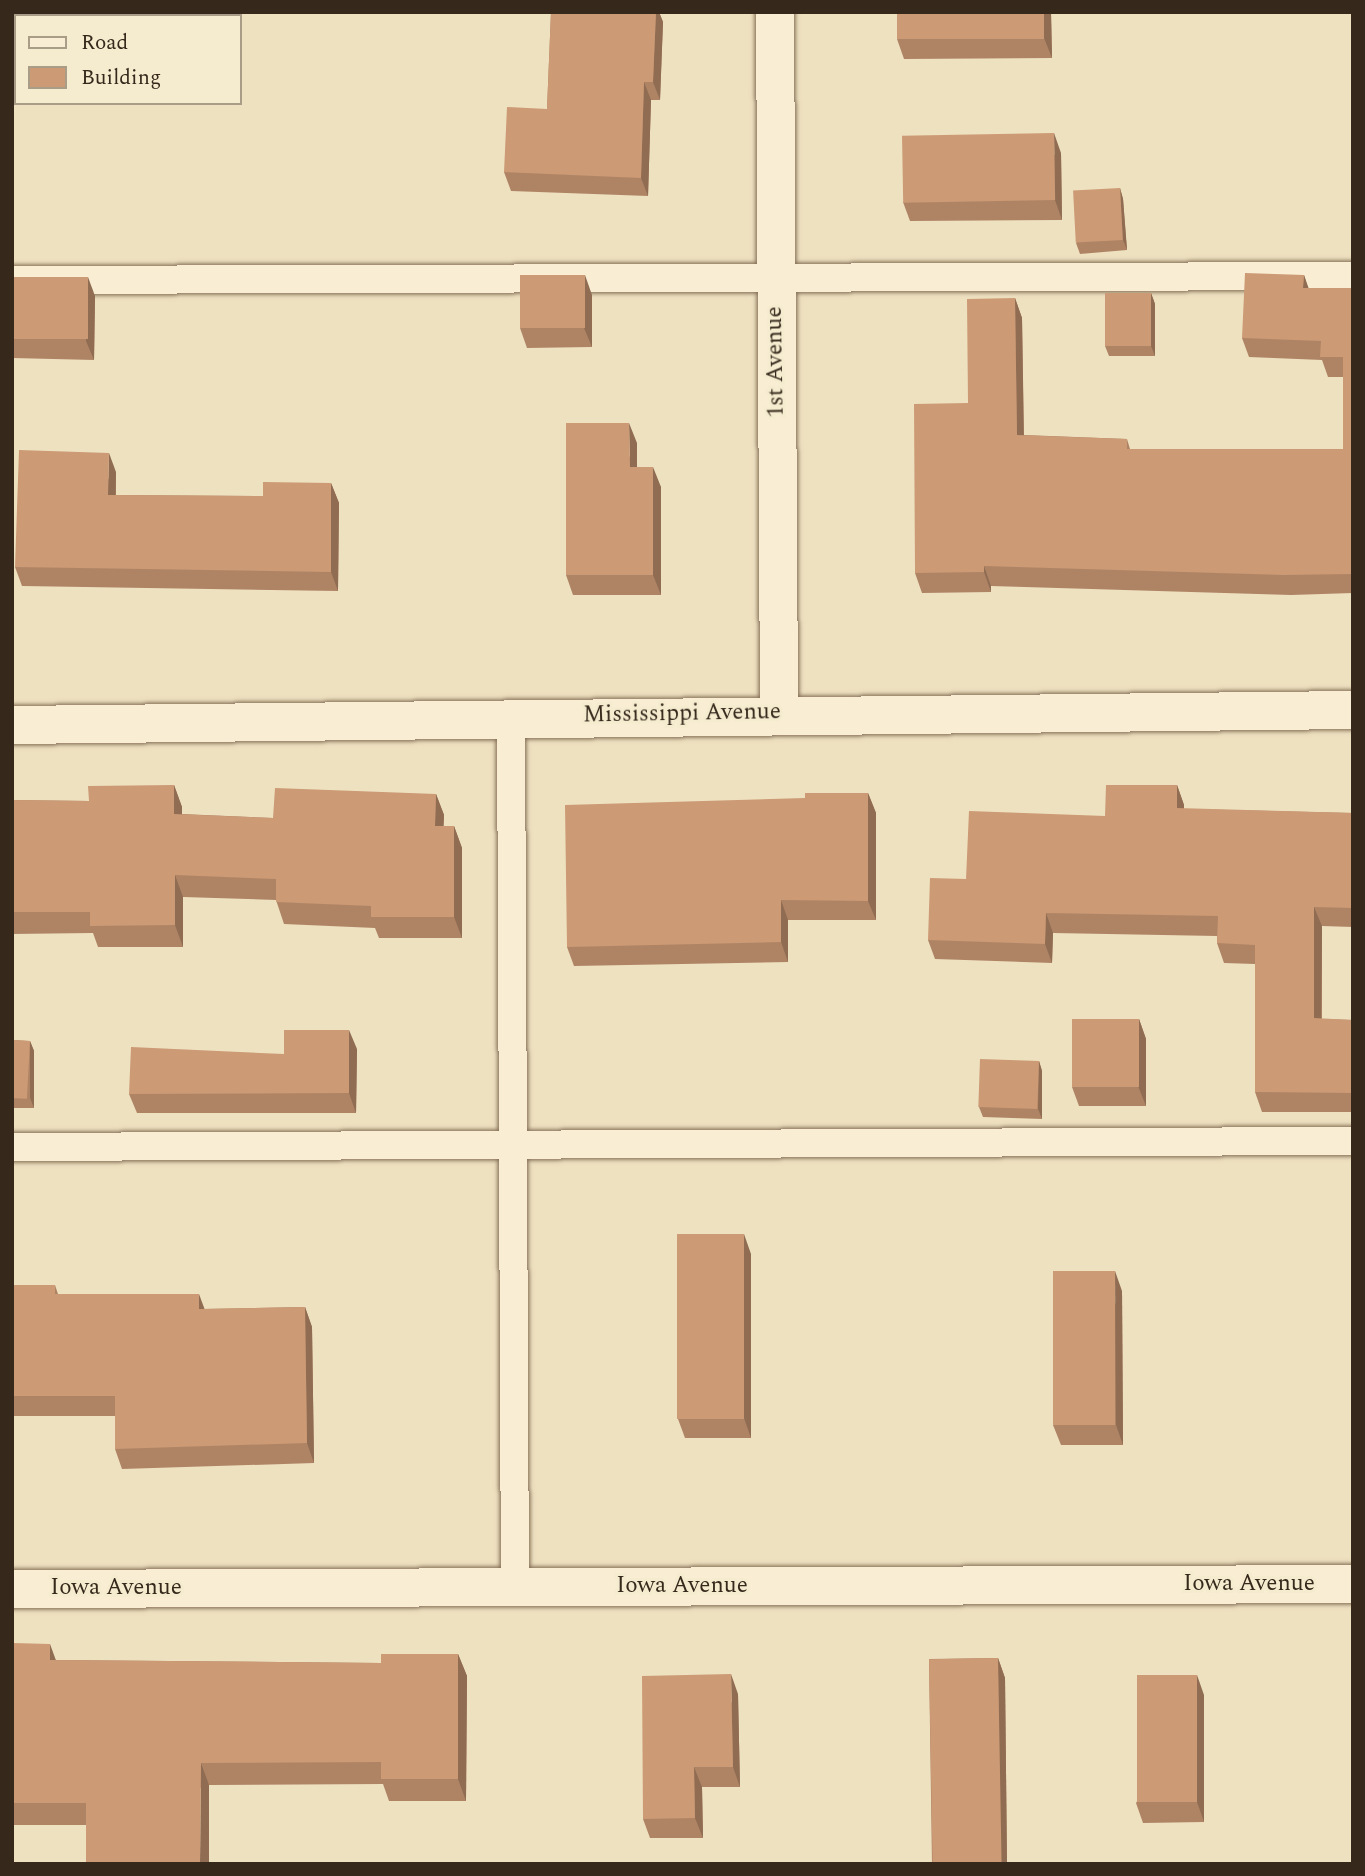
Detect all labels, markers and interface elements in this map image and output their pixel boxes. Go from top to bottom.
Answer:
legend [14,14,242,105]
text: Road [81,27,128,59]
text: Building [81,62,161,94]
street label: 1st Avenue [761,306,791,418]
street label: Mississippi Avenue [583,698,781,730]
street label: Iowa Avenue [1183,1570,1315,1598]
street label: Iowa Avenue [616,1572,748,1600]
street label: Iowa Avenue [50,1574,182,1602]

